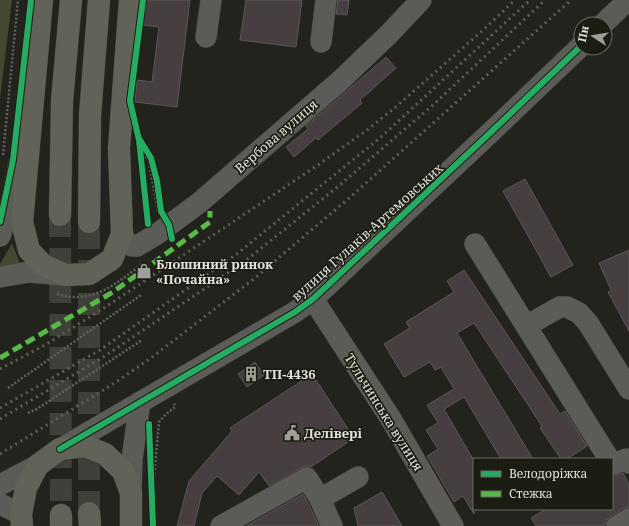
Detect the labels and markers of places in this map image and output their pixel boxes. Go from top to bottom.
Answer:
place label: Блошиний ринок «Почайна» [156,255,274,288]
shop icon: Блошиний ринок «Почайна» [135,262,153,280]
building icon: ТП-4436 [242,365,260,383]
place label: ТП-4436 [263,365,316,383]
public building icon: Делівері [283,424,301,442]
place label: Делівері [304,424,362,442]

